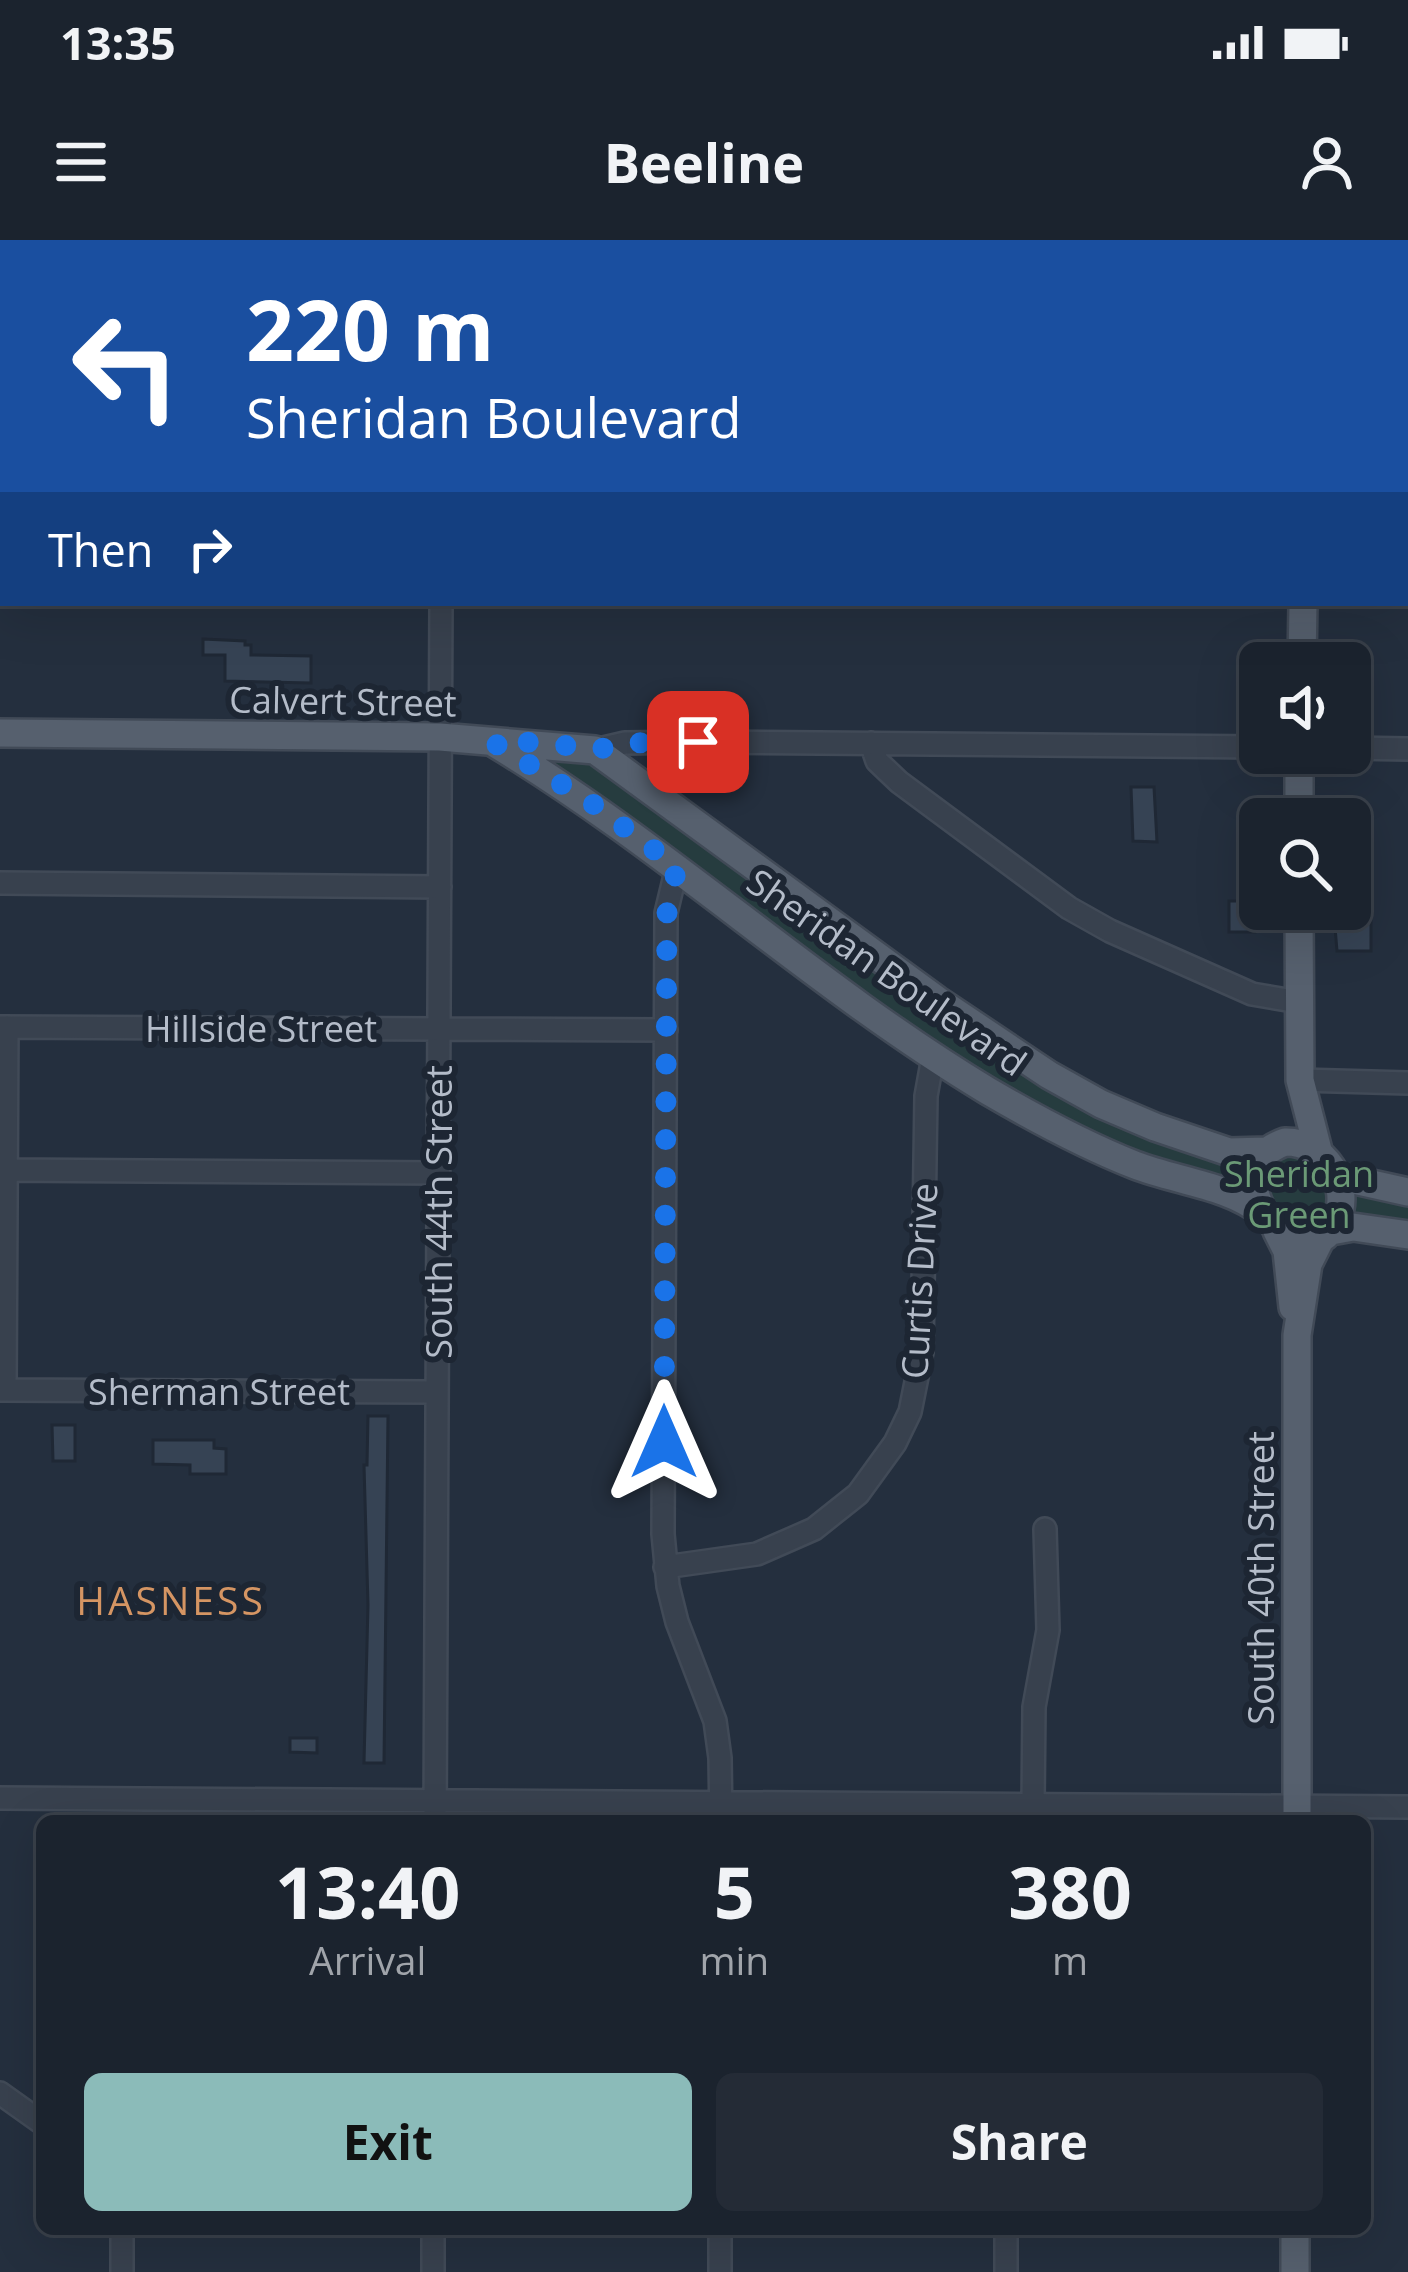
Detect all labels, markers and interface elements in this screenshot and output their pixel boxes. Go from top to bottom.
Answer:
text: 13:35 [60,12,176,73]
text: Beeline [604,125,804,199]
icon: menu [48,129,114,195]
icon: person [1294,129,1360,195]
text: 220 m [246,271,494,386]
icon: left [48,288,204,444]
text: Sheridan Boulevard [246,380,741,454]
icon: right [177,516,243,582]
text: Then [48,519,153,580]
map controls [1239,642,1371,930]
button: sound [1239,642,1371,774]
street label: Calvert Street [229,675,457,727]
pin [647,691,749,793]
icon: arrive [665,709,731,775]
button: search [1239,798,1371,930]
street label: Sheridan Boulevard [738,857,1036,1087]
street label: Hillside Street [145,1004,377,1053]
street label: South 44th Street [414,1065,463,1359]
park label: Sheridan Green [1224,1149,1374,1239]
street label: Curtis Drive [889,1182,949,1380]
street label: Sherman Street [88,1367,350,1416]
position arrow [601,1379,727,1505]
street label: South 40th Street [1236,1431,1285,1725]
district label: HASNESS [76,1573,266,1626]
text: 13:40 [275,1842,460,1940]
text: 5 [714,1842,755,1940]
text: 380 [1008,1842,1132,1940]
text: Arrival [309,1933,426,1986]
text: min [699,1933,769,1986]
text: m [1052,1933,1088,1986]
button: Exit [84,2073,692,2211]
button: Share [716,2073,1323,2211]

